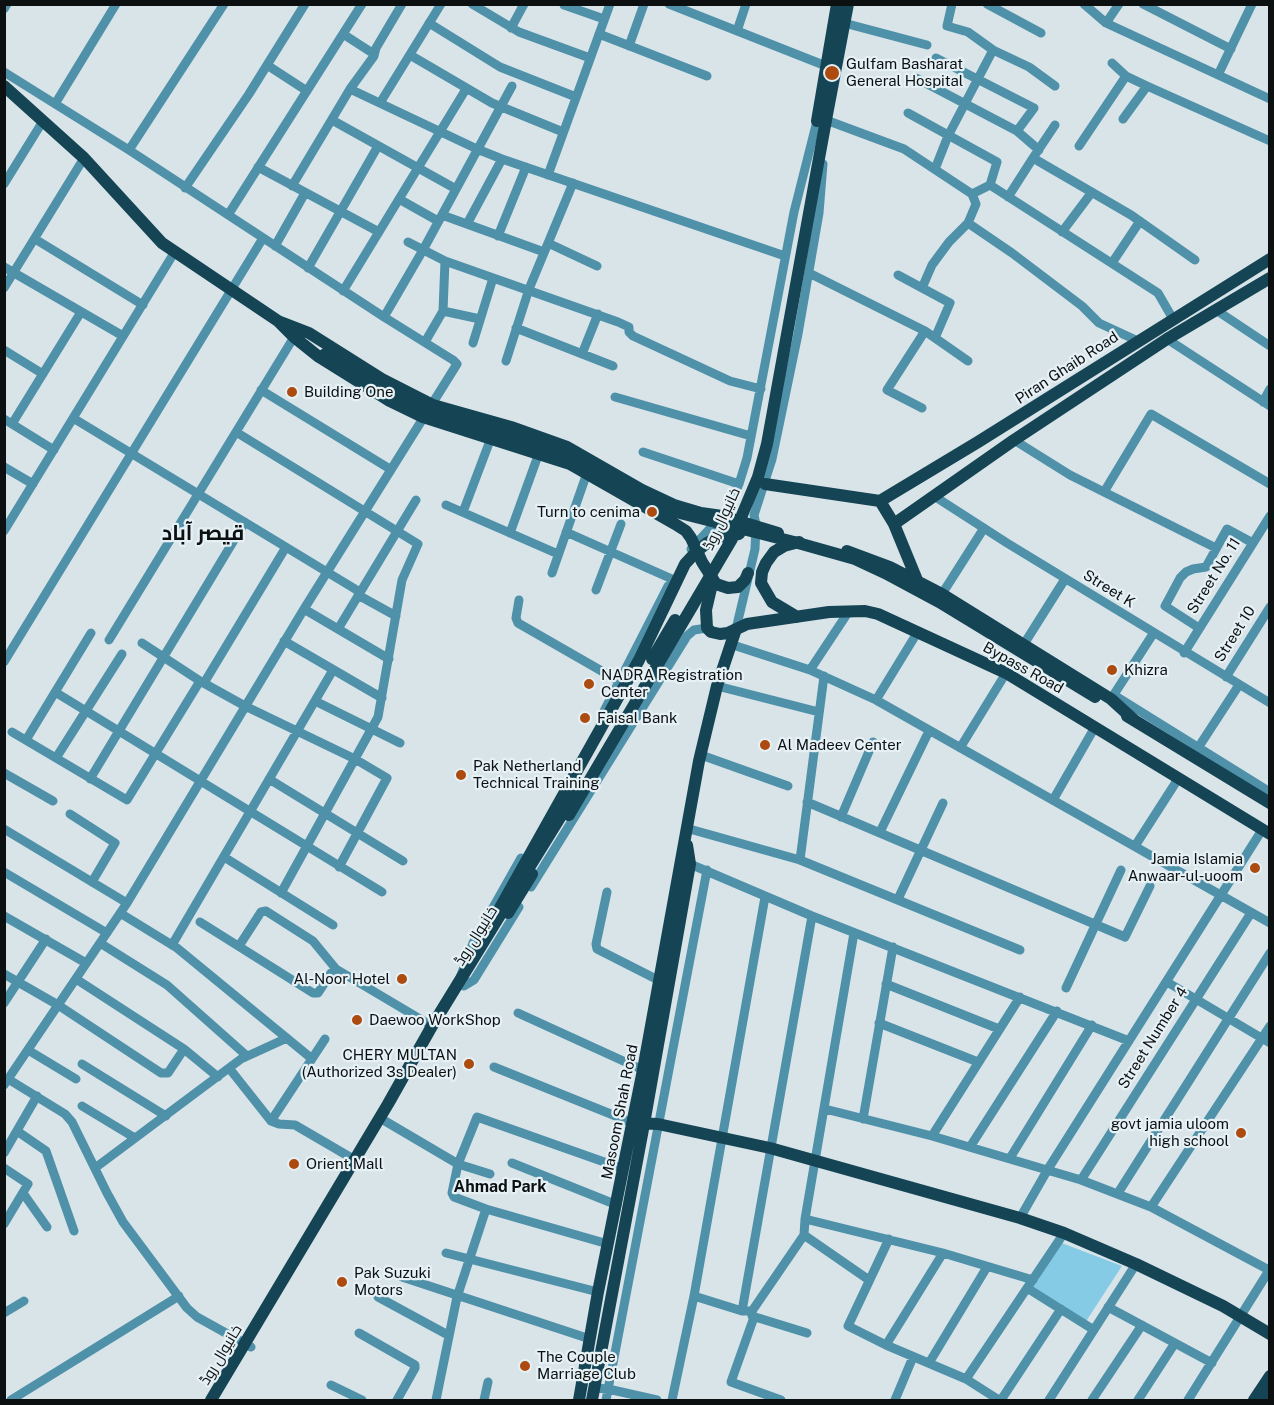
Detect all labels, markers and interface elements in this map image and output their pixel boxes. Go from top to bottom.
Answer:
place label: Gulfam Basharat General Hospital [846,55,963,90]
marker: Gulfam Basharat General Hospital [823,64,841,82]
street label: Piran Ghaib Road [1012,328,1122,408]
place label: Building One [304,383,393,401]
marker: Building One [285,385,299,399]
street label: خانیوال روڈ [700,485,744,553]
place label: Turn to cenima [537,503,640,521]
marker: Turn to cenima [645,505,659,519]
district label: قیصر آباد [162,521,244,547]
street label: Street No. 11 [1183,535,1245,617]
street label: Street K [1080,566,1138,612]
street label: Street 10 [1211,603,1259,665]
street label: Bypass Road [980,638,1066,698]
place label: Khizra [1124,661,1168,679]
marker: Khizra [1105,663,1119,677]
place label: NADRA Registration Center [601,666,743,701]
marker: NADRA Registration Center [582,677,596,691]
place label: Faisal Bank [597,709,677,727]
marker: Faisal Bank [578,711,592,725]
place label: Al Madeev Center [777,736,901,754]
marker: Al Madeev Center [758,738,772,752]
place label: Pak Netherland Technical Training [473,757,600,792]
marker: Pak Netherland Technical Training [454,768,468,782]
place label: Jamia Islamia Anwaar-ul-uoom [1128,850,1243,885]
marker: Jamia Islamia Anwaar-ul-uoom [1248,861,1262,875]
street label: خانیوال روڈ [451,903,501,969]
place label: Al-Noor Hotel [294,970,390,988]
marker: Al-Noor Hotel [395,972,409,986]
street label: Street Number 4 [1114,984,1192,1092]
place label: Daewoo WorkShop [369,1011,501,1029]
marker: Daewoo WorkShop [350,1013,364,1027]
street label: Masoom Shah Road [598,1043,642,1181]
place label: CHERY MULTAN (Authorized 3s Dealer) [302,1046,457,1081]
marker: CHERY MULTAN (Authorized 3s Dealer) [462,1057,476,1071]
place label: govt jamia uloom high school [1111,1115,1229,1150]
marker: govt jamia uloom high school [1234,1126,1248,1140]
place label: Orient Mall [306,1155,383,1173]
marker: Orient Mall [287,1157,301,1171]
district label: Ahmad Park [454,1177,546,1197]
place label: Pak Suzuki Motors [354,1264,431,1299]
marker: Pak Suzuki Motors [335,1275,349,1289]
street label: خانیوال روڈ [196,1322,246,1388]
place label: The Couple Marriage Club [537,1348,636,1383]
marker: The Couple Marriage Club [518,1359,532,1373]

